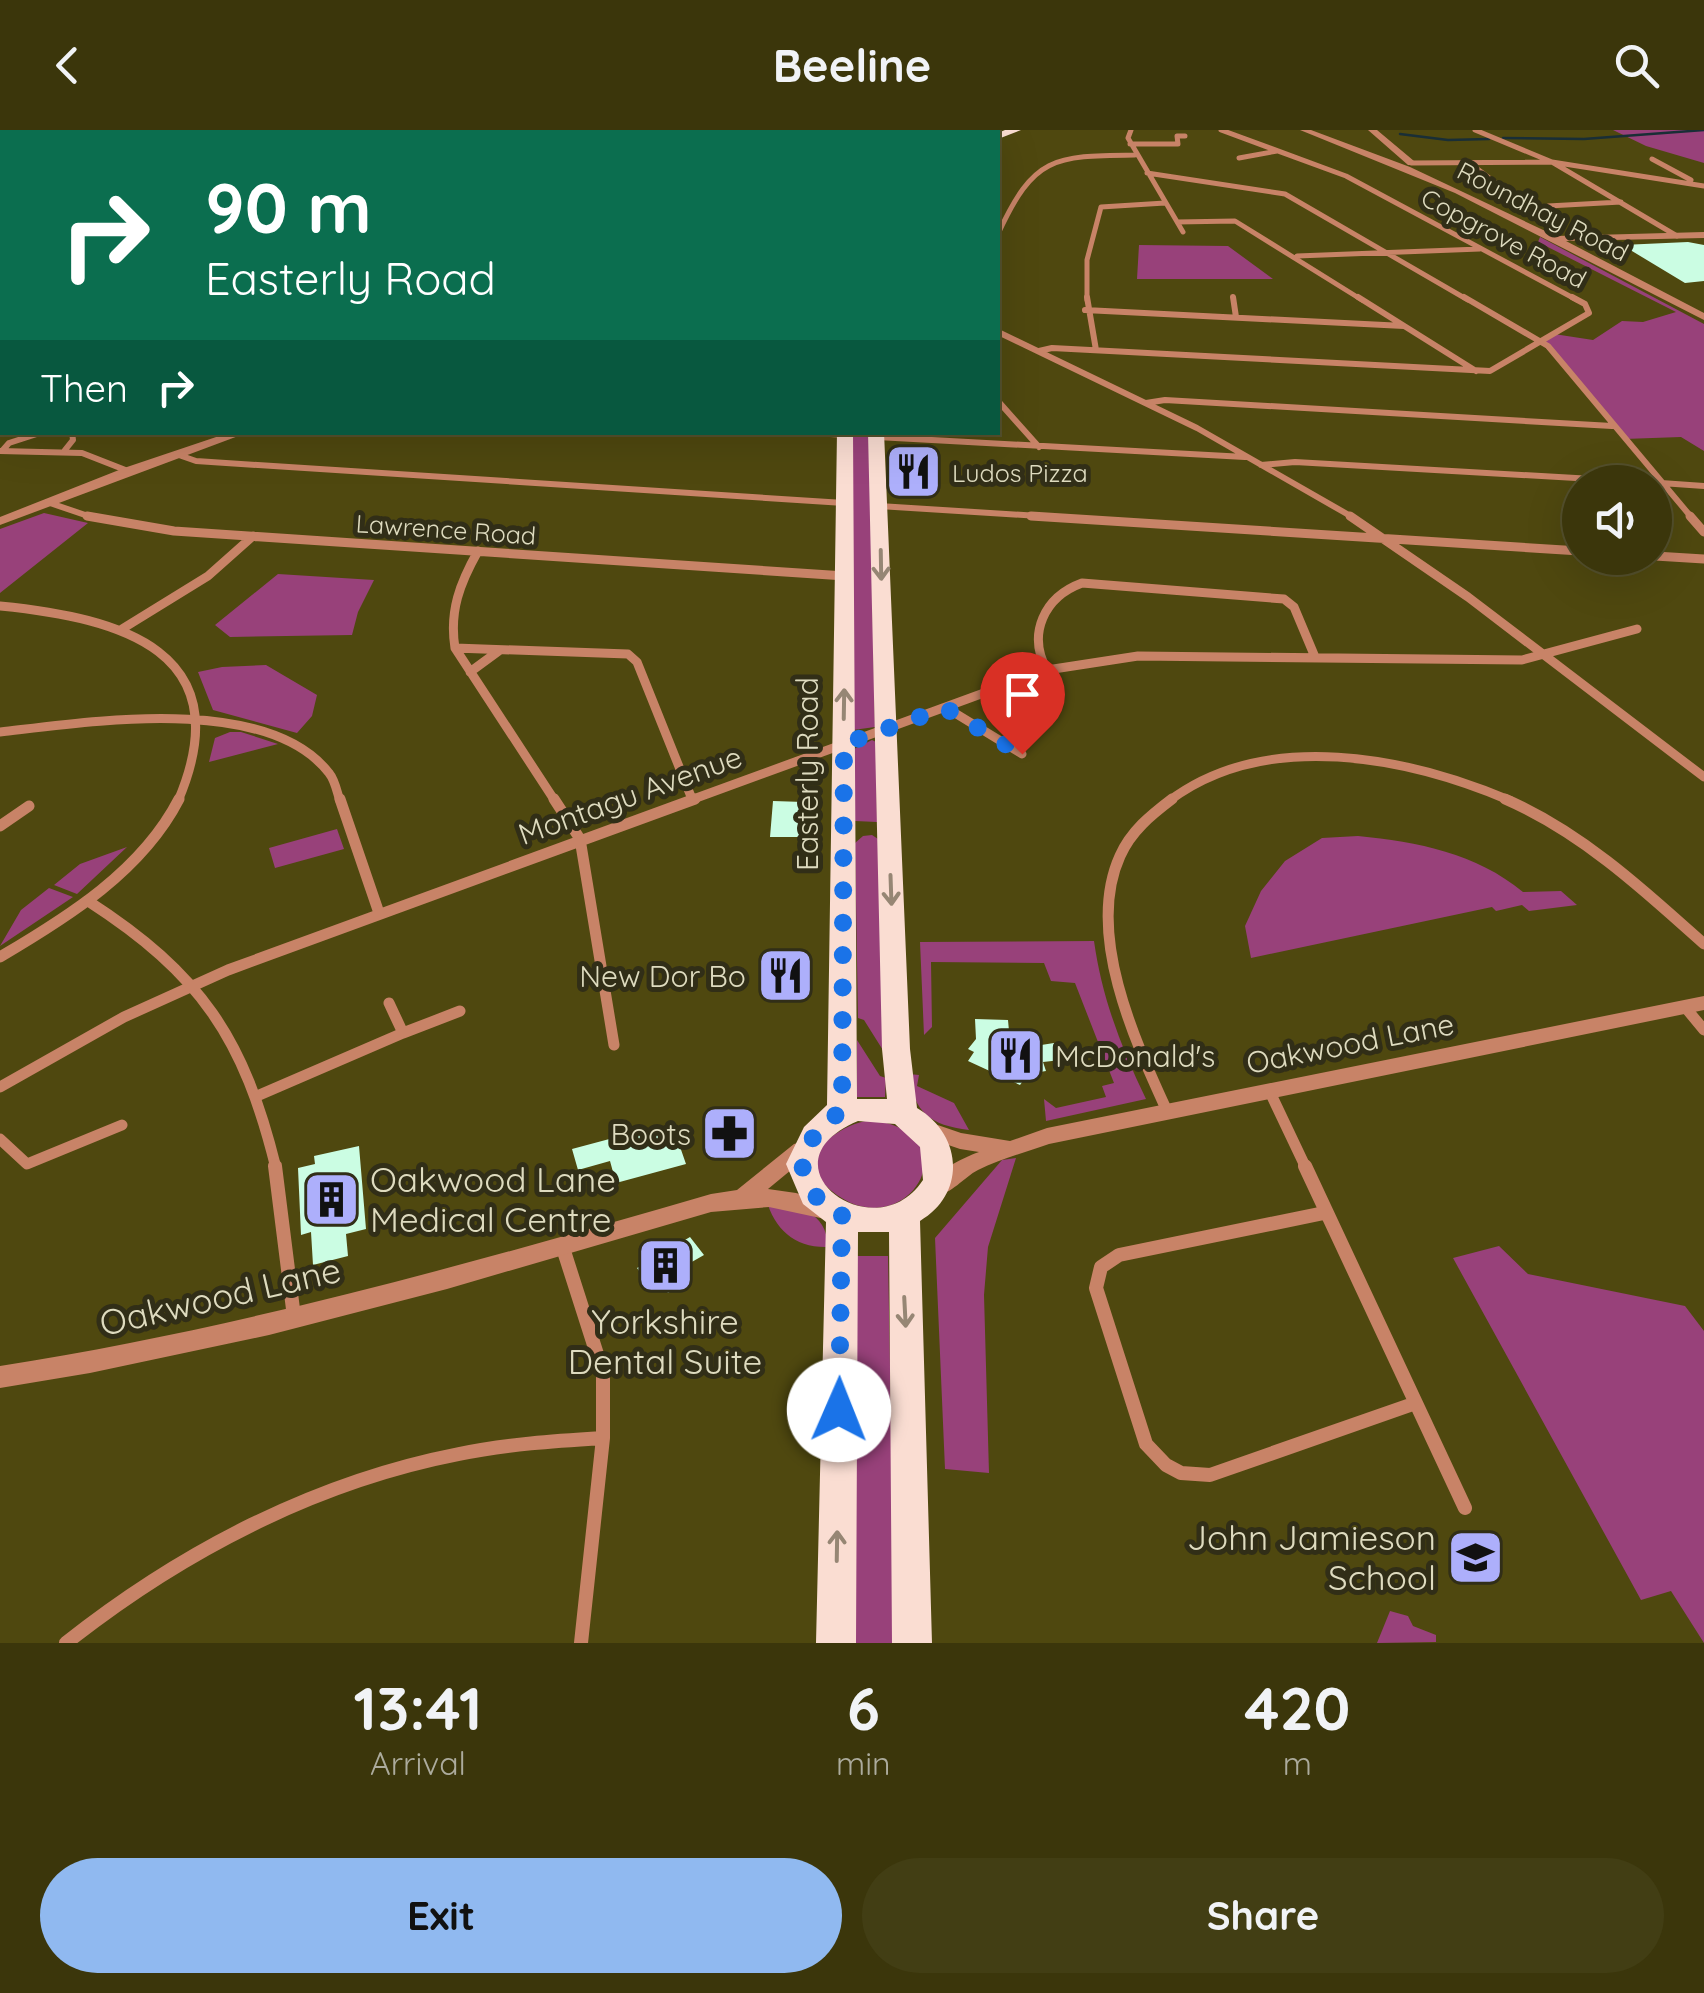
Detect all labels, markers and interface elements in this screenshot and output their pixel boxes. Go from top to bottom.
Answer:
text: Beeline [773,37,931,93]
icon: back [40,38,95,93]
icon: search [1609,38,1664,93]
street label: Roundhay Road [1452,155,1634,267]
text: 90 m [205,163,372,251]
icon: right [40,170,170,300]
street label: Copgrove Road [1416,182,1592,294]
text: Easterly Road [205,250,496,306]
icon: right [148,360,203,415]
text: Then [40,364,128,412]
restaurant icon: Ludos Pizza [883,442,943,502]
place label: Ludos Pizza [952,457,1088,488]
map controls [1562,465,1672,575]
button: sound [1562,465,1672,575]
street label: Lawrence Road [355,507,537,551]
one-way arrow [871,548,890,580]
pin [980,652,1065,755]
icon: arrive [995,667,1050,722]
street label: Easterly Road [788,677,826,871]
one-way arrow [834,689,854,722]
street label: Montagu Avenue [513,737,747,853]
one-way arrow [881,873,900,905]
restaurant icon: New Dor Bo [755,946,815,1006]
place label: New Dor Bo [579,957,746,995]
street label: Oakwood Lane [1243,1004,1457,1082]
restaurant icon: McDonald's [986,1026,1046,1086]
place label: McDonald's [1055,1037,1215,1075]
pharmacy icon: Boots [700,1104,760,1164]
place label: Boots [610,1115,691,1153]
place label: Oakwood Lane Medical Centre [370,1157,616,1241]
building icon: Oakwood Lane Medical Centre [301,1169,361,1229]
building icon: Yorkshire Dental Suite [635,1235,695,1295]
street label: Oakwood Lane [95,1247,345,1345]
one-way arrow [896,1295,915,1327]
place label: Yorkshire Dental Suite [568,1299,762,1383]
position arrow [787,1358,891,1462]
place label: John Jamieson School [1187,1515,1436,1599]
school or university icon: John Jamieson School [1445,1527,1505,1587]
one-way arrow [828,1530,847,1562]
text: 13:41 [354,1670,482,1745]
text: 6 [847,1670,880,1745]
text: 420 [1244,1670,1350,1745]
text: Arrival [370,1743,466,1783]
text: min [836,1743,891,1783]
text: m [1283,1743,1312,1783]
button: Exit [40,1858,842,1973]
button: Share [862,1858,1664,1973]

